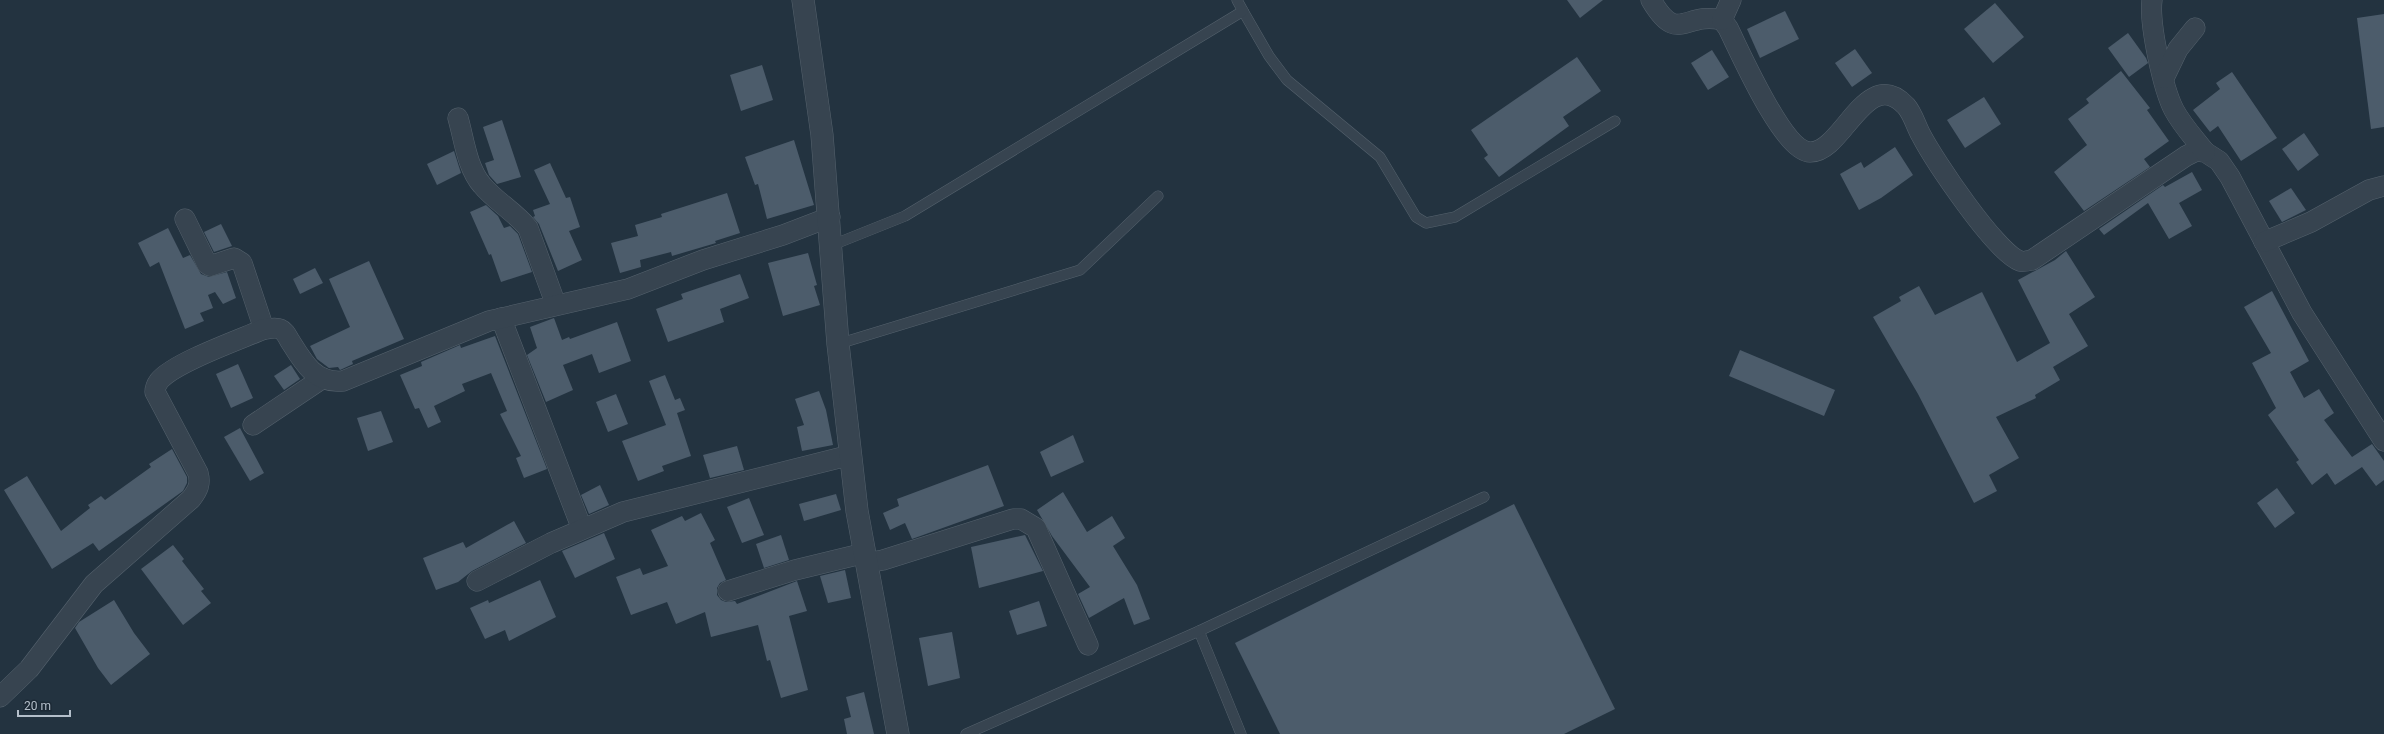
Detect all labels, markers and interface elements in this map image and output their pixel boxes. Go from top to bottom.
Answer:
scale bar [18,692,70,718]
text: 20 m [24,699,51,713]

